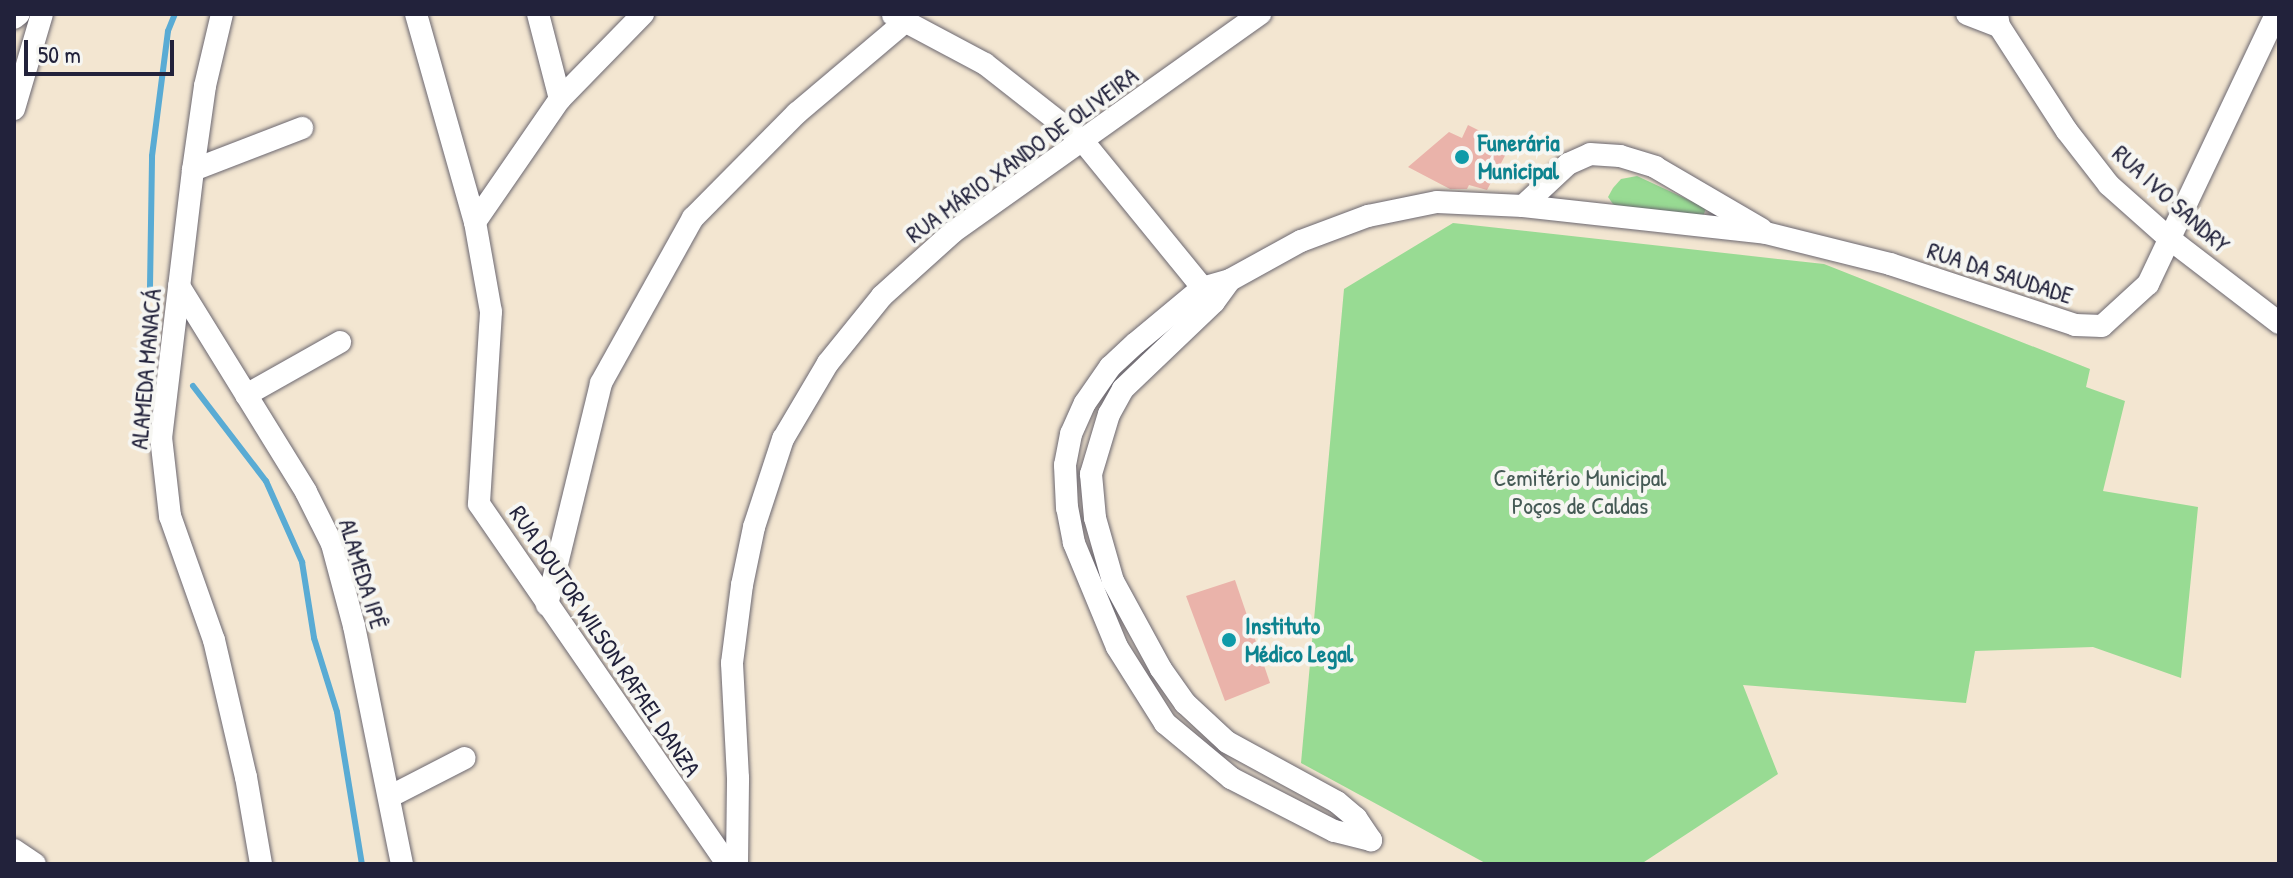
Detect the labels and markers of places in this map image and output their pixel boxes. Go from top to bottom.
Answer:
place label: Funerária Municipal [1478,129,1560,185]
marker: Funerária Municipal [1453,148,1471,166]
place label: Instituto Médico Legal [1245,612,1353,668]
marker: Instituto Médico Legal [1220,631,1238,649]

